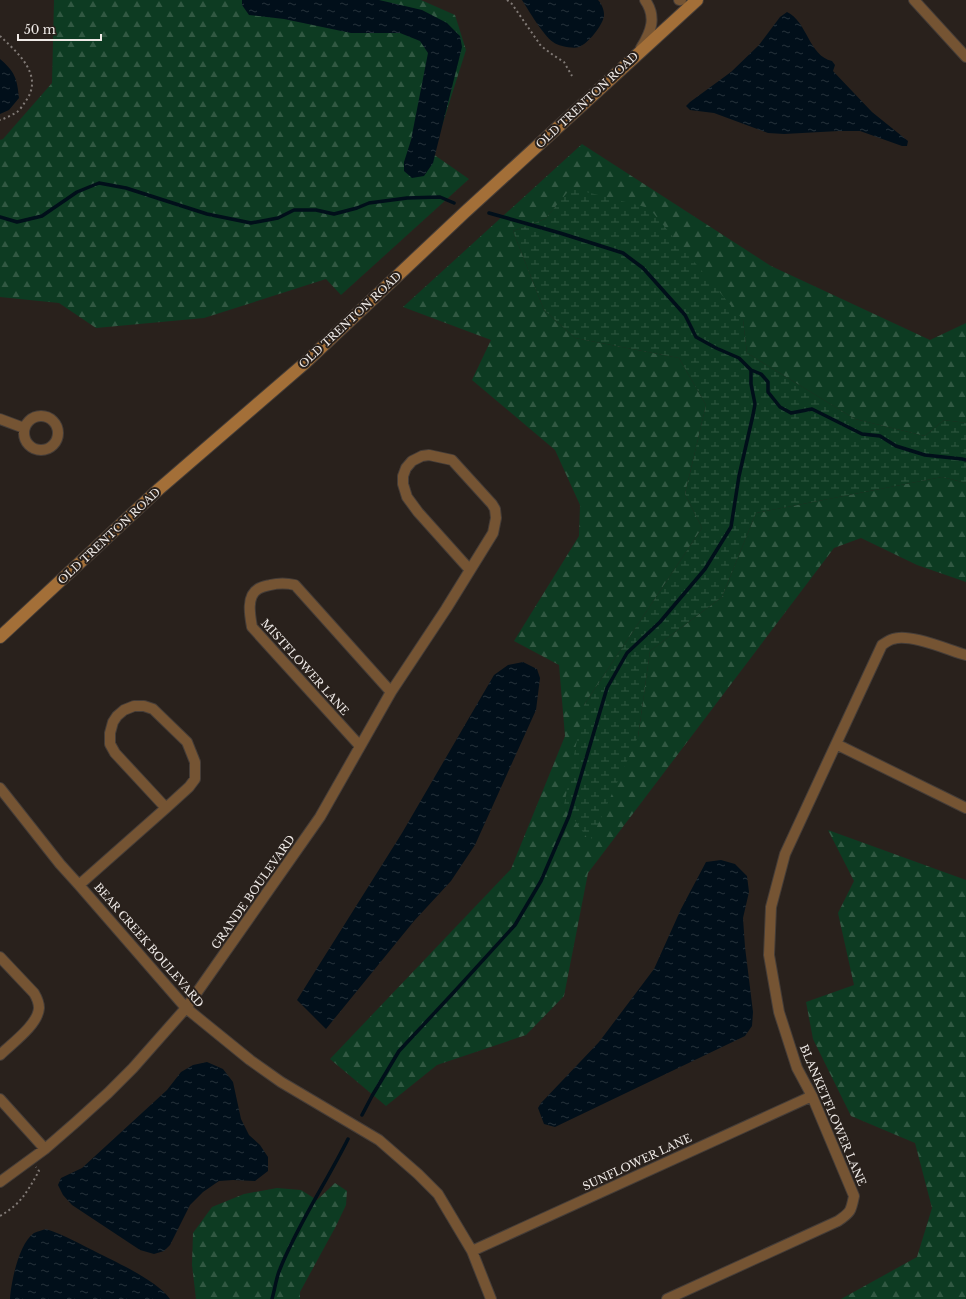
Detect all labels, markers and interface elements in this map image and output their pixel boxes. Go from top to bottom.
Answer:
scale bar [18,16,101,42]
text: 50 m [24,22,56,37]
street label: OLD TRENTON ROAD [533,49,641,151]
street label: OLD TRENTON ROAD [296,269,404,371]
street label: OLD TRENTON ROAD [55,485,163,587]
street label: MISTFLOWER LANE [258,616,352,718]
street label: GRANDE BOULEVARD [208,832,298,952]
street label: BEAR CREEK BOULEVARD [91,880,207,1010]
street label: BLANKETFLOWER LANE [797,1042,869,1188]
street label: SUNFLOWER LANE [580,1131,694,1193]

